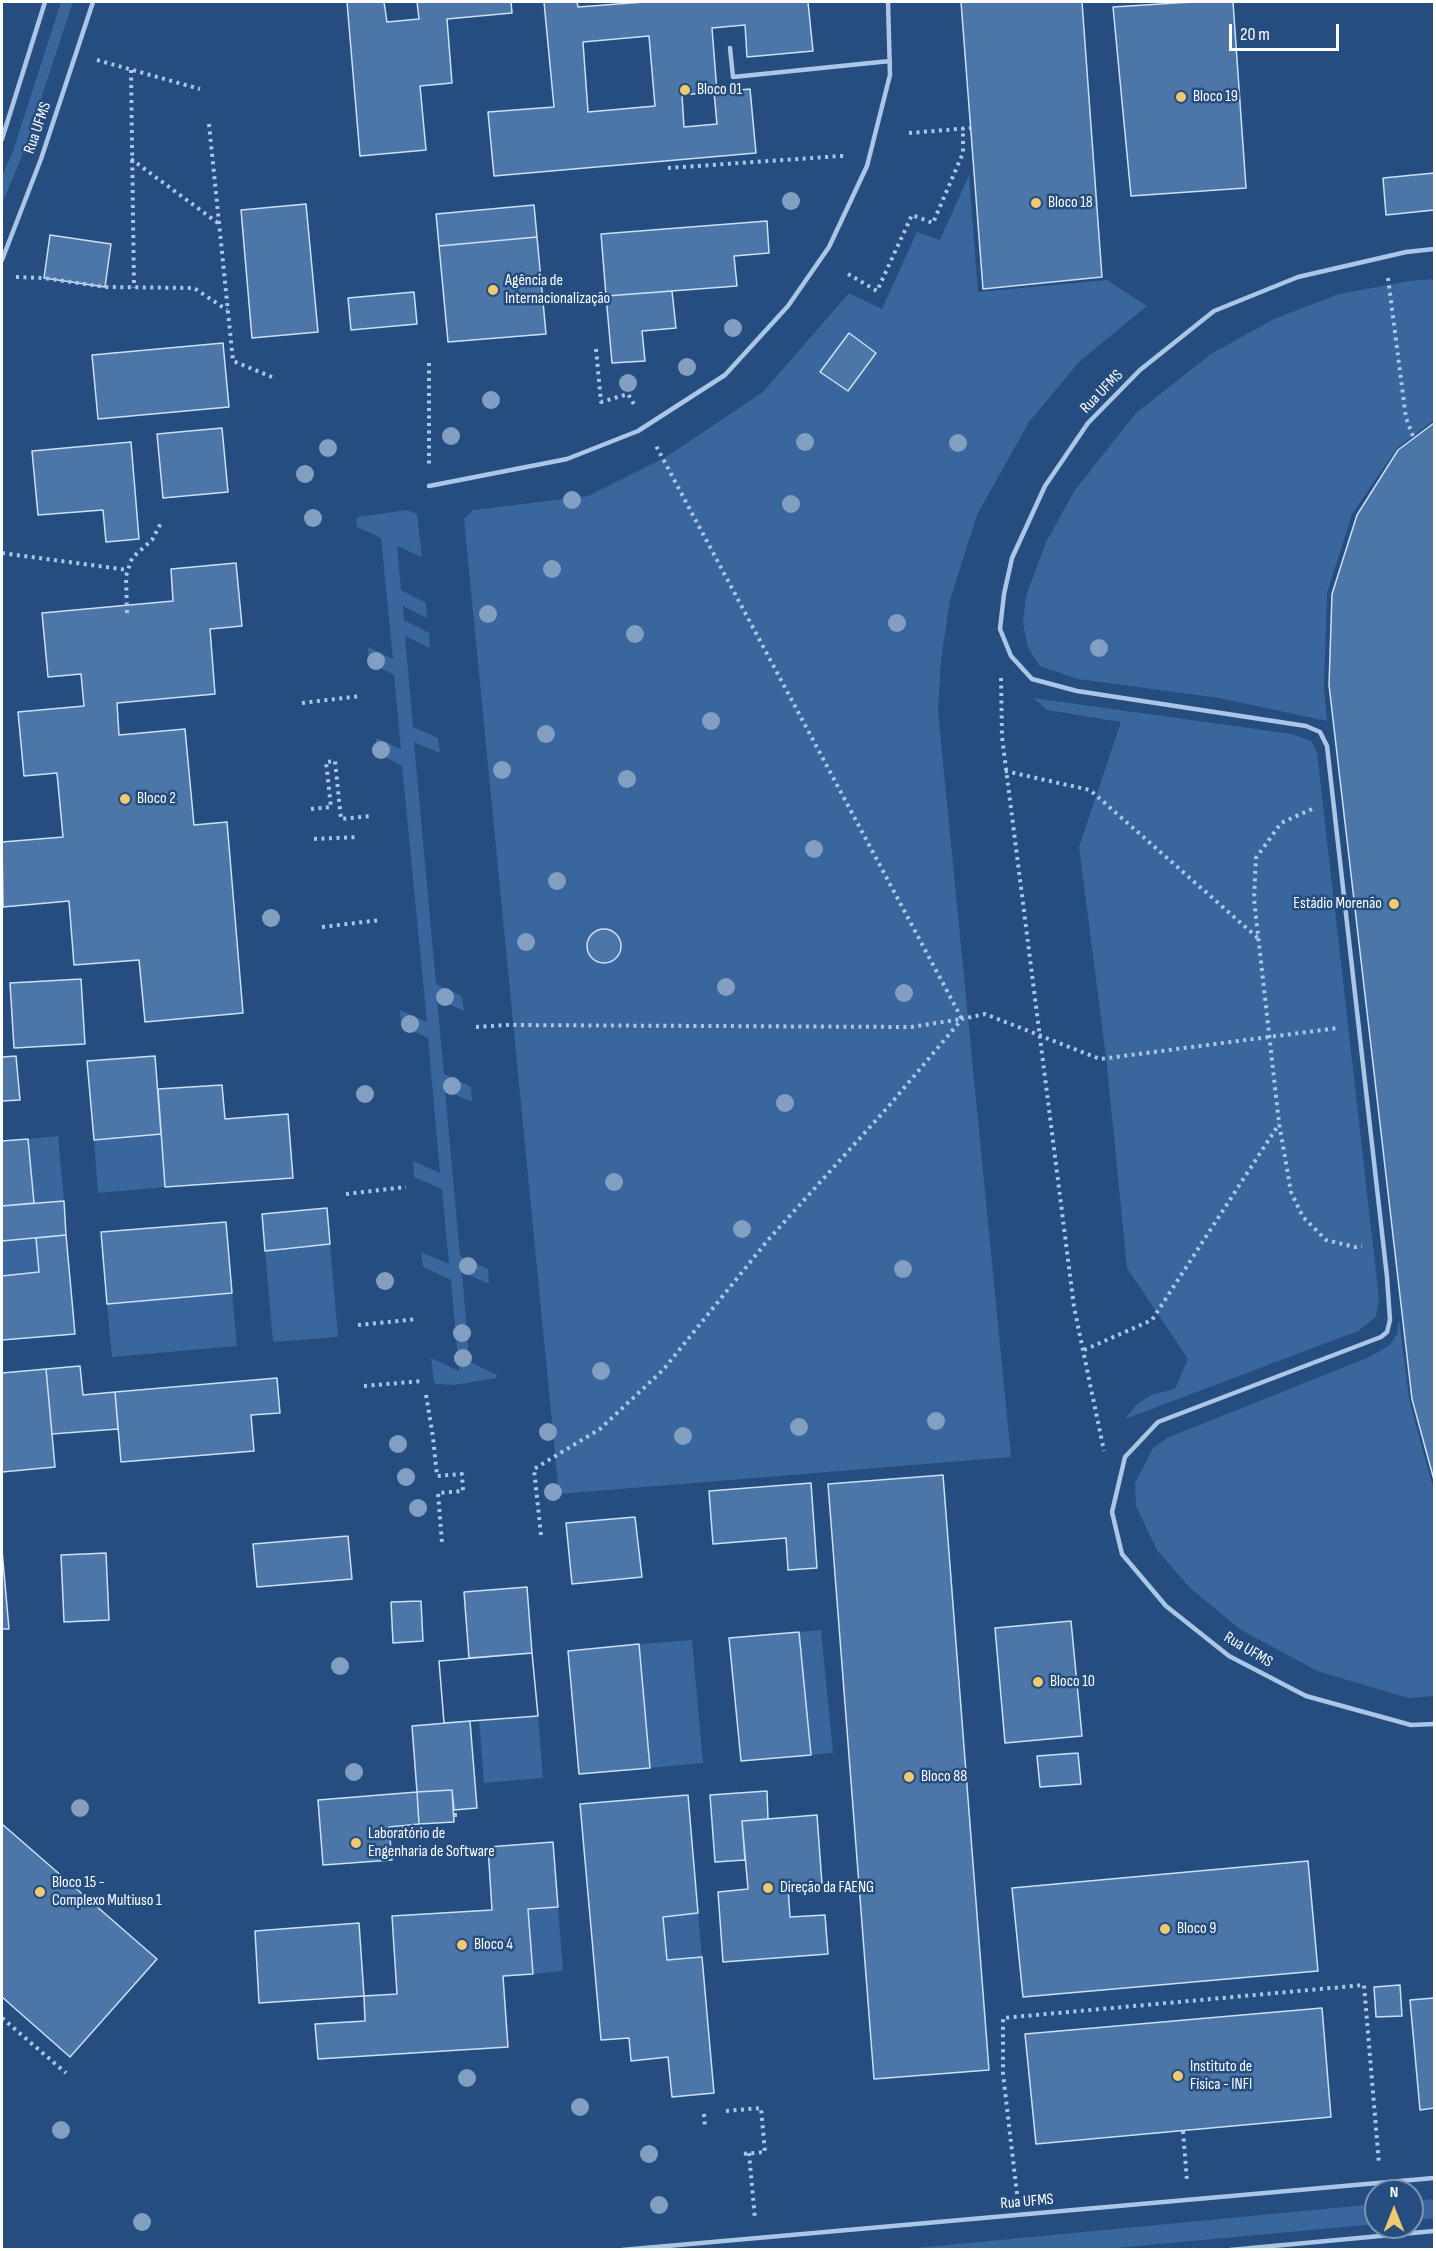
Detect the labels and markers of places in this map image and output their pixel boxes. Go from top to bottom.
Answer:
place label: Bloco 01 [697,80,742,100]
marker: Bloco 01 [678,83,692,97]
place label: Bloco 19 [1193,87,1238,107]
marker: Bloco 19 [1174,90,1188,104]
place label: Bloco 18 [1048,193,1093,213]
marker: Bloco 18 [1029,196,1043,210]
place label: Agência de Internacionalização [505,271,610,309]
marker: Agência de Internacionalização [486,283,500,297]
place label: Bloco 2 [137,789,176,809]
marker: Bloco 2 [118,792,132,806]
place label: Estádio Morenão [1293,894,1382,914]
marker: Estádio Morenão [1387,897,1401,911]
place label: Bloco 10 [1050,1672,1095,1692]
marker: Bloco 10 [1031,1675,1045,1689]
place label: Bloco 88 [921,1767,967,1787]
marker: Bloco 88 [902,1770,916,1784]
place label: Laboratório de Engenharia de Software [368,1824,495,1862]
marker: Laboratório de Engenharia de Software [349,1836,363,1850]
place label: Bloco 15 - Complexo Multiuso 1 [52,1873,162,1911]
place label: Direção da FAENG [780,1878,874,1898]
marker: Direção da FAENG [761,1881,775,1895]
marker: Bloco 15 - Complexo Multiuso 1 [33,1885,47,1899]
place label: Bloco 9 [1177,1919,1216,1939]
marker: Bloco 9 [1158,1922,1172,1936]
place label: Bloco 4 [474,1935,513,1955]
marker: Bloco 4 [455,1938,469,1952]
place label: Instituto de Física - INFI [1190,2057,1252,2095]
marker: Instituto de Física - INFI [1171,2069,1185,2083]

